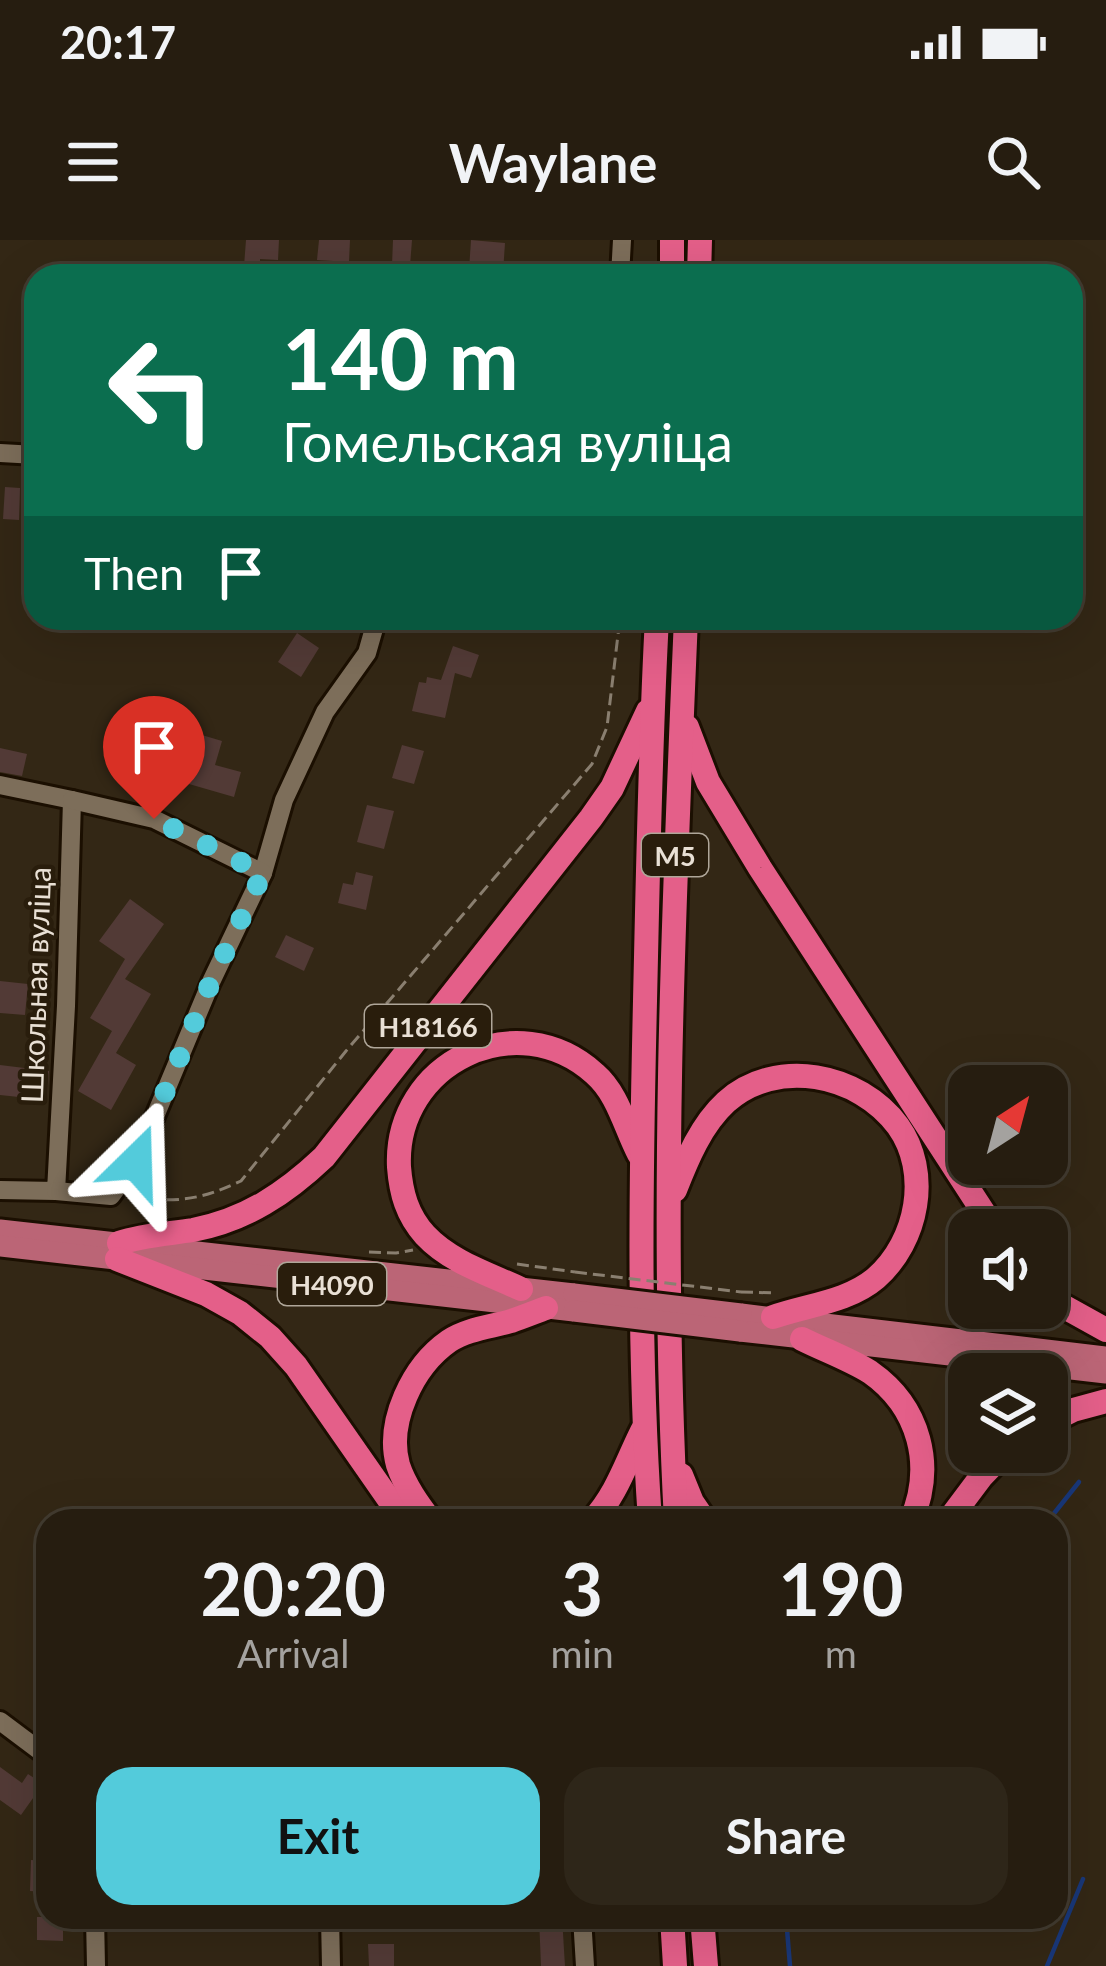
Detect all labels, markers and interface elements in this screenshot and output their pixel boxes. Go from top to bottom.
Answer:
text: 20:17 [60,15,176,69]
icon: menu [60,129,126,195]
icon: search [980,129,1046,195]
text: Waylane [449,130,657,195]
text: 140 m [282,307,519,408]
icon: left [84,312,240,468]
text: Гомельская вуліца [282,409,733,474]
icon: arrive [208,540,274,606]
text: Then [84,546,184,600]
pin [103,696,205,819]
icon: arrive [121,714,187,780]
road number: М5 [642,834,708,876]
street label: Школьная вуліца [13,866,57,1104]
road number: Н18166 [365,1005,491,1047]
north arrow [948,1065,1068,1185]
map controls [948,1065,1068,1473]
position arrow [73,1099,199,1225]
button: sound [948,1209,1068,1329]
road number: Н4090 [278,1263,386,1305]
button: layers [948,1353,1068,1473]
text: 20:20 [200,1545,386,1631]
text: 3 [561,1545,603,1631]
text: 190 [778,1545,903,1631]
text: Arrival [237,1630,349,1676]
text: min [551,1630,614,1676]
text: m [825,1630,857,1676]
button: Exit [96,1767,540,1905]
button: Share [564,1767,1008,1905]

